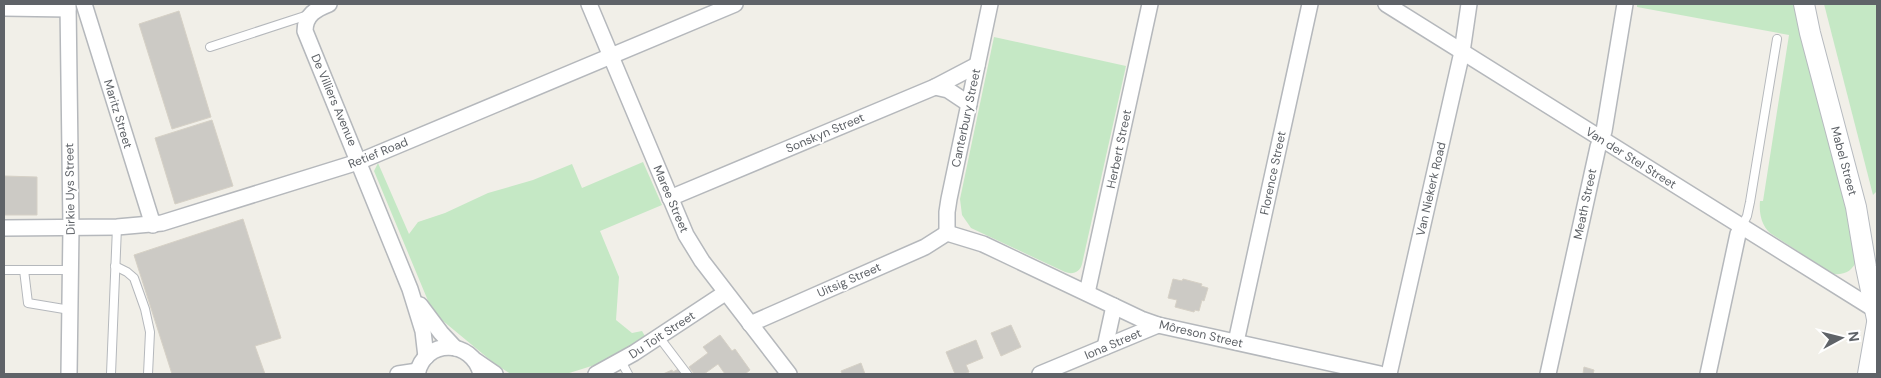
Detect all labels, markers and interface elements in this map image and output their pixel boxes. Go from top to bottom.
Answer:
street label: De Villiers Avenue [307,51,361,149]
street label: Canterbury Street [948,67,984,169]
street label: Maritz Street [100,78,136,151]
street label: Herbert Street [1103,108,1135,190]
street label: Sonskyn Street [783,109,867,157]
street label: Van der Stel Street [1583,124,1680,193]
street label: Mabel Street [1827,125,1861,198]
street label: Florence Street [1256,129,1290,216]
street label: Retief Road [346,134,410,172]
street label: Van Niekerk Road [1412,140,1450,238]
street label: Dirkie Uys Street [61,143,79,235]
street label: Maree Street [650,163,692,235]
street label: Meath Street [1570,167,1600,241]
street label: Uitsig Street [815,259,884,301]
street label: Du Toit Street [626,307,698,362]
north arrow [1816,313,1866,363]
street label: Môreson Street [1158,317,1245,351]
street label: Iona Street [1082,325,1144,363]
text: N [1844,330,1863,343]

